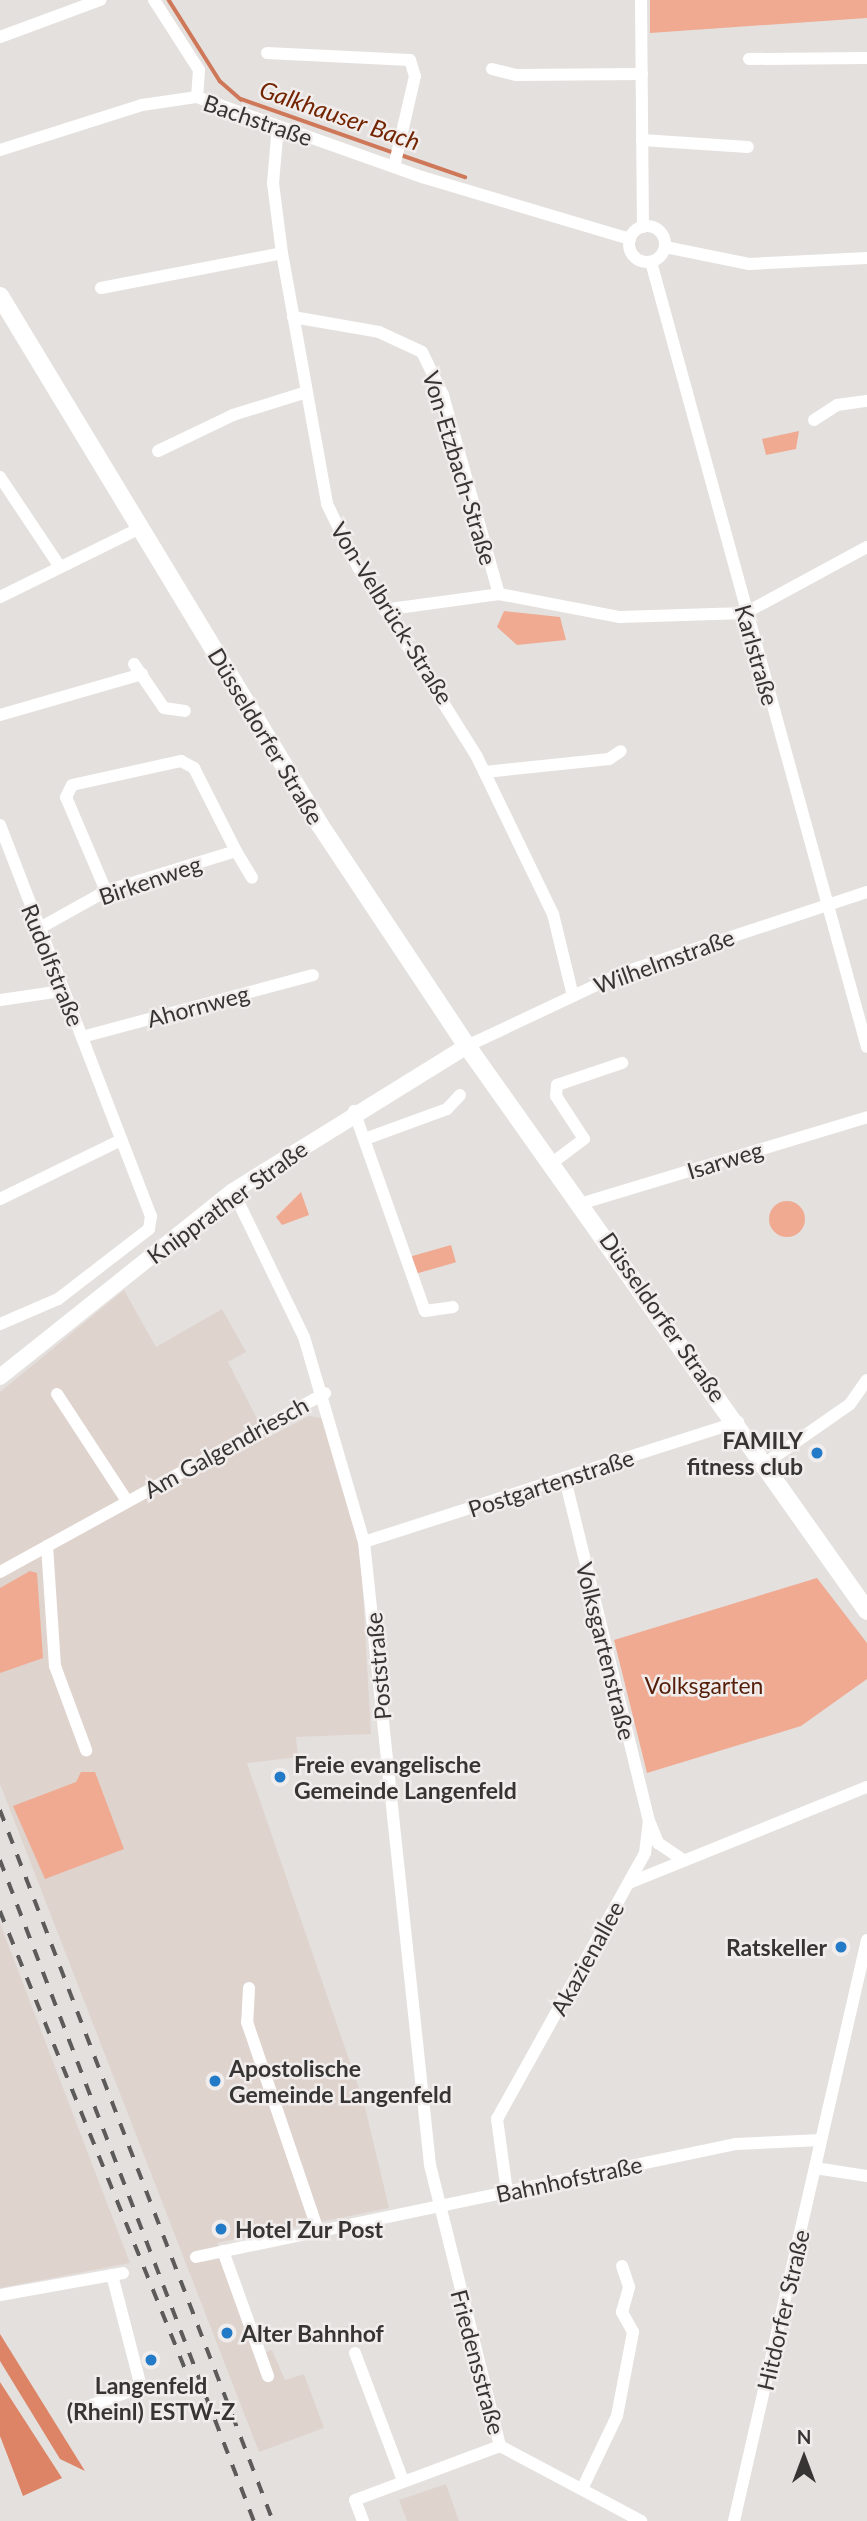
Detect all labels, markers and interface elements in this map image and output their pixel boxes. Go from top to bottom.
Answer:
water label: Galkhauser Bach [256,74,424,156]
street label: Bachstraße [200,89,316,151]
street label: Von-Etzbach-Straße [417,368,503,568]
street label: Von-Velbrück-Straße [325,517,459,709]
street label: Karlstraße [729,601,785,709]
street label: Düsseldorfer Straße [202,643,330,829]
street label: Birkenweg [95,850,205,910]
street label: Rudolfstraße [16,900,90,1030]
street label: Wilhelmstraße [590,923,738,999]
street label: Ahornweg [144,979,252,1033]
street label: Knipprather Straße [141,1135,313,1269]
street label: Isarweg [684,1135,766,1185]
street label: Düsseldorfer Straße [594,1227,732,1407]
street label: Am Galgendriesch [139,1390,313,1504]
place label: FAMILY fitness club [687,1426,803,1480]
street label: Postgartenstraße [465,1443,637,1523]
marker: FAMILY fitness club [809,1445,825,1461]
street label: Volksgartenstraße [571,1559,641,1743]
street label: Poststraße [360,1611,396,1721]
park label: Volksgarten [645,1671,763,1699]
place label: Freie evangelische Gemeinde Langenfeld [294,1750,517,1804]
marker: Freie evangelische Gemeinde Langenfeld [272,1769,288,1785]
street label: Akazienallee [544,1896,630,2020]
place label: Ratskeller [726,1933,827,1961]
marker: Ratskeller [833,1939,849,1955]
place label: Apostolische Gemeinde Langenfeld [229,2054,452,2108]
marker: Apostolische Gemeinde Langenfeld [207,2073,223,2089]
street label: Bahnhofstraße [493,2150,645,2208]
place label: Hotel Zur Post [235,2215,384,2243]
marker: Hotel Zur Post [213,2221,229,2237]
street label: Hitdorfer Straße [751,2227,815,2393]
street label: Friedensstraße [445,2286,511,2438]
place label: Alter Bahnhof [241,2319,384,2347]
marker: Alter Bahnhof [219,2325,235,2341]
marker: Langenfeld (Rheinl) ESTW-Z [143,2352,159,2368]
place label: Langenfeld (Rheinl) ESTW-Z [67,2371,235,2425]
north arrow [769,2423,839,2493]
text: N [797,2425,811,2448]

